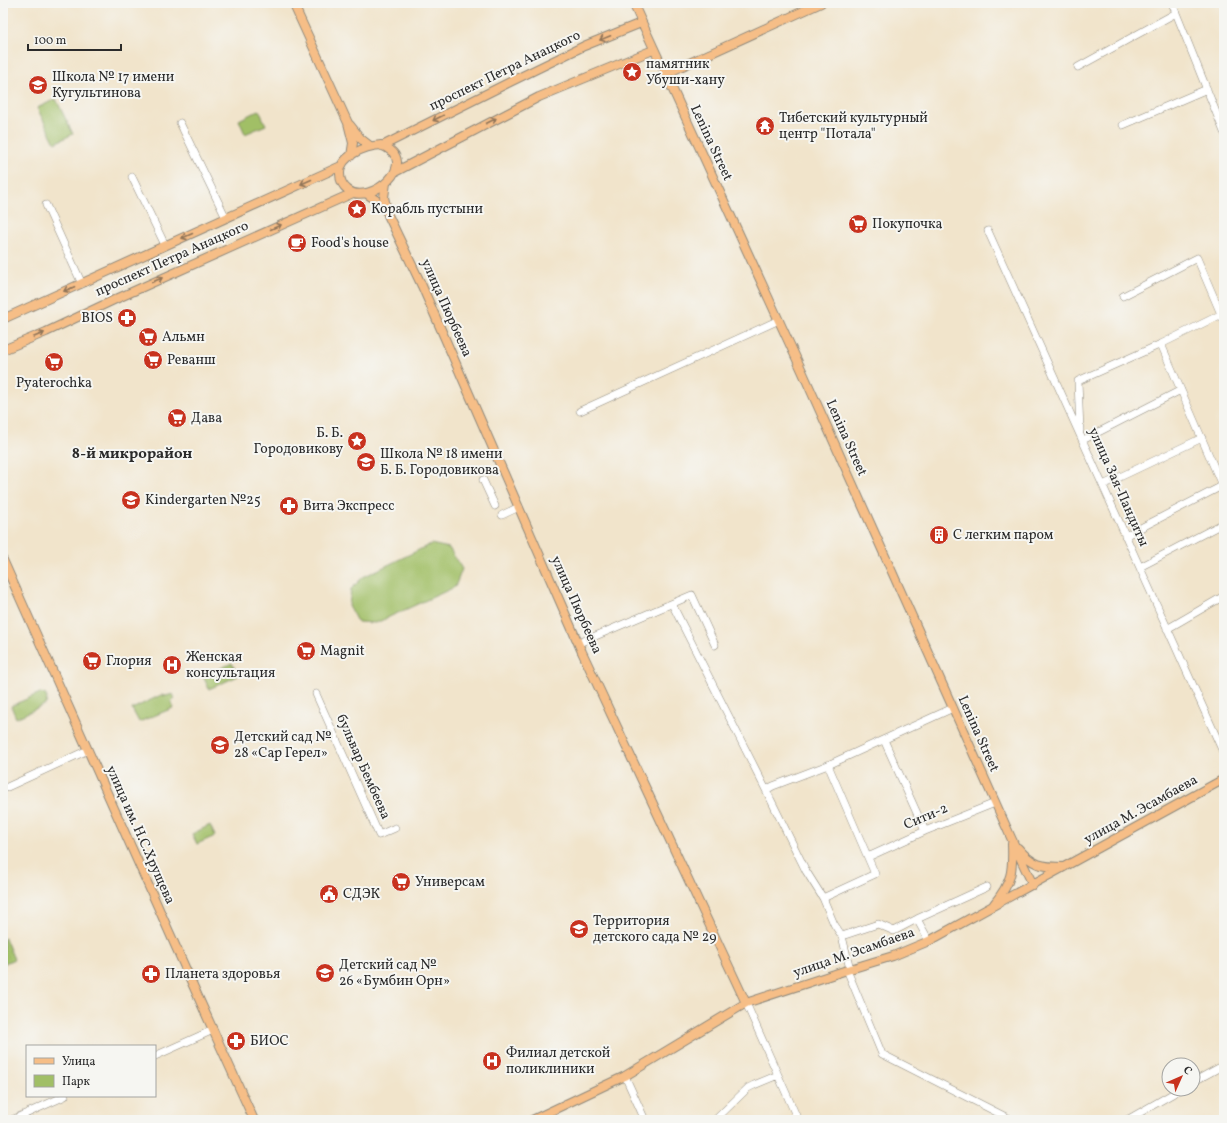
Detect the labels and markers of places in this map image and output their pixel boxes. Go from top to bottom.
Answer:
place label: памятник Убуши-хану [646,55,725,90]
place icon: памятник Убуши-хану [621,61,643,83]
place label: Школа № 17 имени Кугультинова [52,68,175,103]
school or university icon: Школа № 17 имени Кугультинова [27,74,49,96]
place label: Тибетский культурный центр "Потала" [779,109,928,144]
temple icon: Тибетский культурный центр "Потала" [754,115,776,137]
place icon: Корабль пустыни [346,198,368,220]
place label: Корабль пустыни [371,200,483,219]
supermarket icon: Покупочка [847,213,869,235]
place label: Покупочка [872,215,942,234]
cafe icon: Food's house [286,232,308,254]
place label: Food's house [311,234,389,253]
pharmacy icon: BIOS [116,307,138,329]
place label: BIOS [81,309,113,328]
supermarket icon: Альмн [137,326,159,348]
place label: Альмн [162,328,205,347]
supermarket icon: Реванш [142,349,164,371]
supermarket icon: Pyaterochka [43,351,65,373]
place label: Реванш [167,351,216,370]
place label: Pyaterochka [16,374,92,393]
supermarket icon: Дава [166,407,188,429]
place label: Дава [191,409,222,428]
place label: Б. Б. Городовикову [253,424,343,459]
place icon: Б. Б. Городовикову [346,430,368,452]
place label: Школа № 18 имени Б. Б. Городовикова [380,445,503,480]
school or university icon: Школа № 18 имени Б. Б. Городовикова [355,451,377,473]
school or university icon: Kindergarten №25 [120,489,142,511]
place label: Kindergarten №25 [145,491,261,510]
pharmacy icon: Вита Экспресс [278,495,300,517]
place label: Вита Экспресс [303,497,394,516]
building icon: С легким паром [928,524,950,546]
place label: С легким паром [953,526,1054,545]
supermarket icon: Magnit [295,640,317,662]
place label: Magnit [320,642,365,661]
place label: Женская консультация [186,648,275,683]
supermarket icon: Глория [81,650,103,672]
place label: Глория [106,652,152,671]
hospital icon: Женская консультация [161,654,183,676]
place label: Детский сад № 28 «Сар Герел» [234,728,332,763]
school or university icon: Детский сад № 28 «Сар Герел» [209,734,231,756]
supermarket icon: Универсам [390,871,412,893]
place label: Универсам [415,873,485,892]
public building icon: СДЭК [318,883,340,905]
place label: СДЭК [343,885,381,904]
place label: Территория детского сада № 29 [593,912,716,947]
school or university icon: Территория детского сада № 29 [568,918,590,940]
place label: Детский сад № 26 «Бумбин Орн» [339,956,450,991]
school or university icon: Детский сад № 26 «Бумбин Орн» [314,962,336,984]
pharmacy icon: Планета здоровья [140,963,162,985]
place label: Планета здоровья [165,965,280,984]
pharmacy icon: БИОС [225,1030,247,1052]
place label: БИОС [250,1032,289,1051]
place label: Филиал детской поликлиники [506,1044,611,1079]
hospital icon: Филиал детской поликлиники [481,1050,503,1072]

